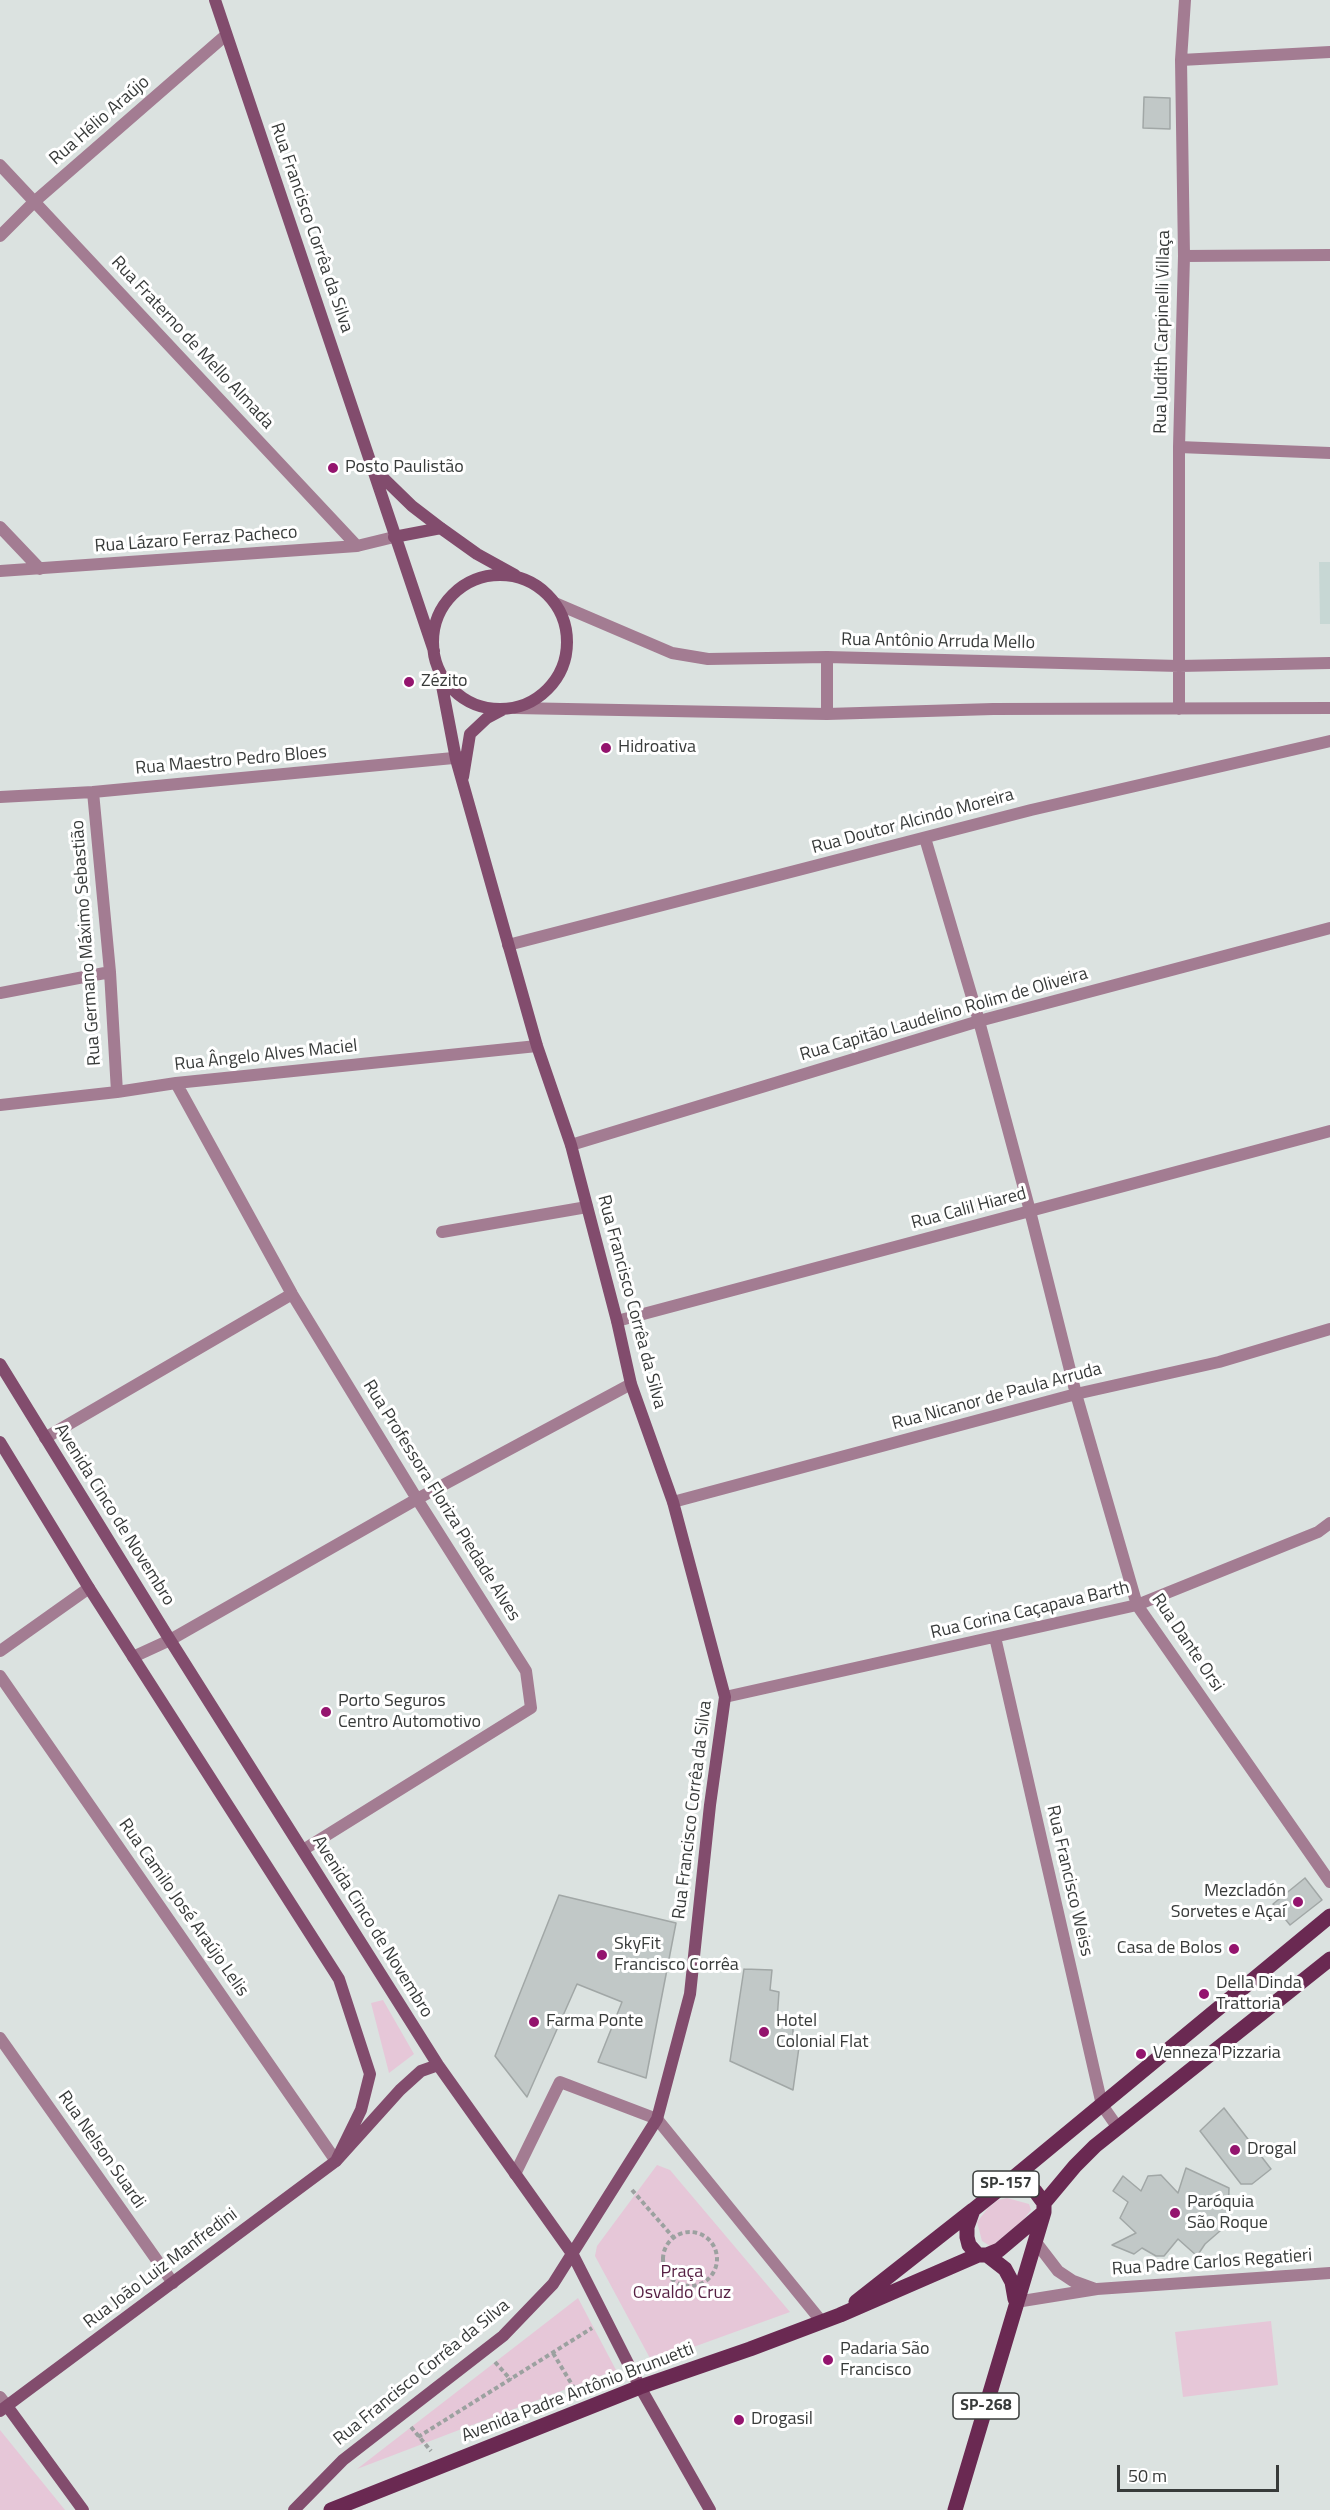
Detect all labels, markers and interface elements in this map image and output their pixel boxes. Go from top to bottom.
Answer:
street label: Rua Hélio Araújo [46,72,154,170]
street label: Rua Francisco Corrêa da Silva [265,120,357,336]
street label: Rua Judith Carpinelli Villaça [1150,230,1176,434]
street label: Rua Fraterno de Mello Almada [106,252,278,434]
place label: Posto Paulistão [345,457,464,479]
marker: Posto Paulistão [326,461,340,475]
street label: Rua Lázaro Ferraz Pacheco [94,522,298,558]
street label: Rua Antônio Arruda Mello [841,630,1035,654]
place label: Zézito [421,671,468,693]
marker: Zézito [402,675,416,689]
place label: Hidroativa [618,737,696,759]
marker: Hidroativa [599,741,613,755]
street label: Rua Maestro Pedro Bloes [134,742,328,780]
street label: Rua Doutor Alcindo Moreira [810,785,1016,859]
street label: Rua Germano Máximo Sebastião [68,819,106,1067]
street label: Rua Capitão Laudelino Rolim de Oliveira [798,963,1090,1067]
street label: Rua Ângelo Alves Maciel [173,1036,359,1076]
street label: Rua Calil Hiared [909,1183,1029,1235]
street label: Rua Francisco Corrêa da Silva [592,1193,670,1411]
street label: Rua Nicanor de Paula Arruda [890,1359,1104,1435]
street label: Rua Professora Floriza Piedade Alves [358,1376,524,1626]
street label: Avenida Cinco de Novembro [49,1420,179,1610]
street label: Rua Corina Caçapava Barth [928,1578,1132,1644]
street label: Rua Dante Orsi [1146,1590,1228,1696]
place label: Porto Seguros Centro Automotivo [338,1691,481,1734]
street label: Rua Francisco Corrêa da Silva [669,1699,717,1921]
marker: Porto Seguros Centro Automotivo [319,1705,333,1719]
street label: Rua Francisco Weiss [1041,1803,1097,1959]
street label: Rua Camilo José Araújo Lelis [113,1815,253,2001]
street label: Avenida Cinco de Novembro [307,1832,437,2022]
place label: Mezcladón Sorvetes e Açaí [1171,1881,1286,1924]
marker: Mezcladón Sorvetes e Açaí [1291,1895,1305,1909]
place label: SkyFit Francisco Corrêa [614,1934,739,1976]
place label: Casa de Bolos [1117,1938,1222,1960]
marker: Casa de Bolos [1227,1942,1241,1956]
marker: SkyFit Francisco Corrêa [595,1948,609,1962]
place label: Della Dinda Trattoria [1216,1973,1302,2016]
marker: Della Dinda Trattoria [1197,1987,1211,2001]
place label: Farma Ponte [546,2011,643,2033]
place label: Hotel Colonial Flat [776,2011,868,2054]
marker: Farma Ponte [527,2015,541,2029]
marker: Hotel Colonial Flat [757,2025,771,2039]
place label: Venneza Pizzaria [1153,2043,1281,2065]
marker: Venneza Pizzaria [1134,2047,1148,2061]
street label: Rua Nelson Suardi [53,2087,149,2213]
place label: Drogal [1247,2139,1297,2161]
marker: Drogal [1228,2143,1242,2157]
road number: SP-157 [973,2171,1039,2197]
place label: Paróquia São Roque [1187,2192,1268,2234]
street label: Rua João Luiz Manfredini [80,2204,242,2334]
marker: Paróquia São Roque [1168,2206,1182,2220]
street label: Rua Padre Carlos Regatieri [1111,2245,1313,2281]
park label: Praça Osvaldo Cruz [633,2262,731,2304]
street label: Rua Francisco Corrêa da Silva [330,2295,514,2451]
street label: Avenida Padre Antônio Brunuetti [459,2339,697,2447]
place label: Padaria São Francisco [840,2339,930,2382]
marker: Padaria São Francisco [821,2353,835,2367]
road number: SP-268 [953,2393,1019,2419]
place label: Drogasil [751,2409,813,2431]
marker: Drogasil [732,2413,746,2427]
scale bar [1120,2453,1282,2491]
text: 50 m [1128,2462,1167,2489]

